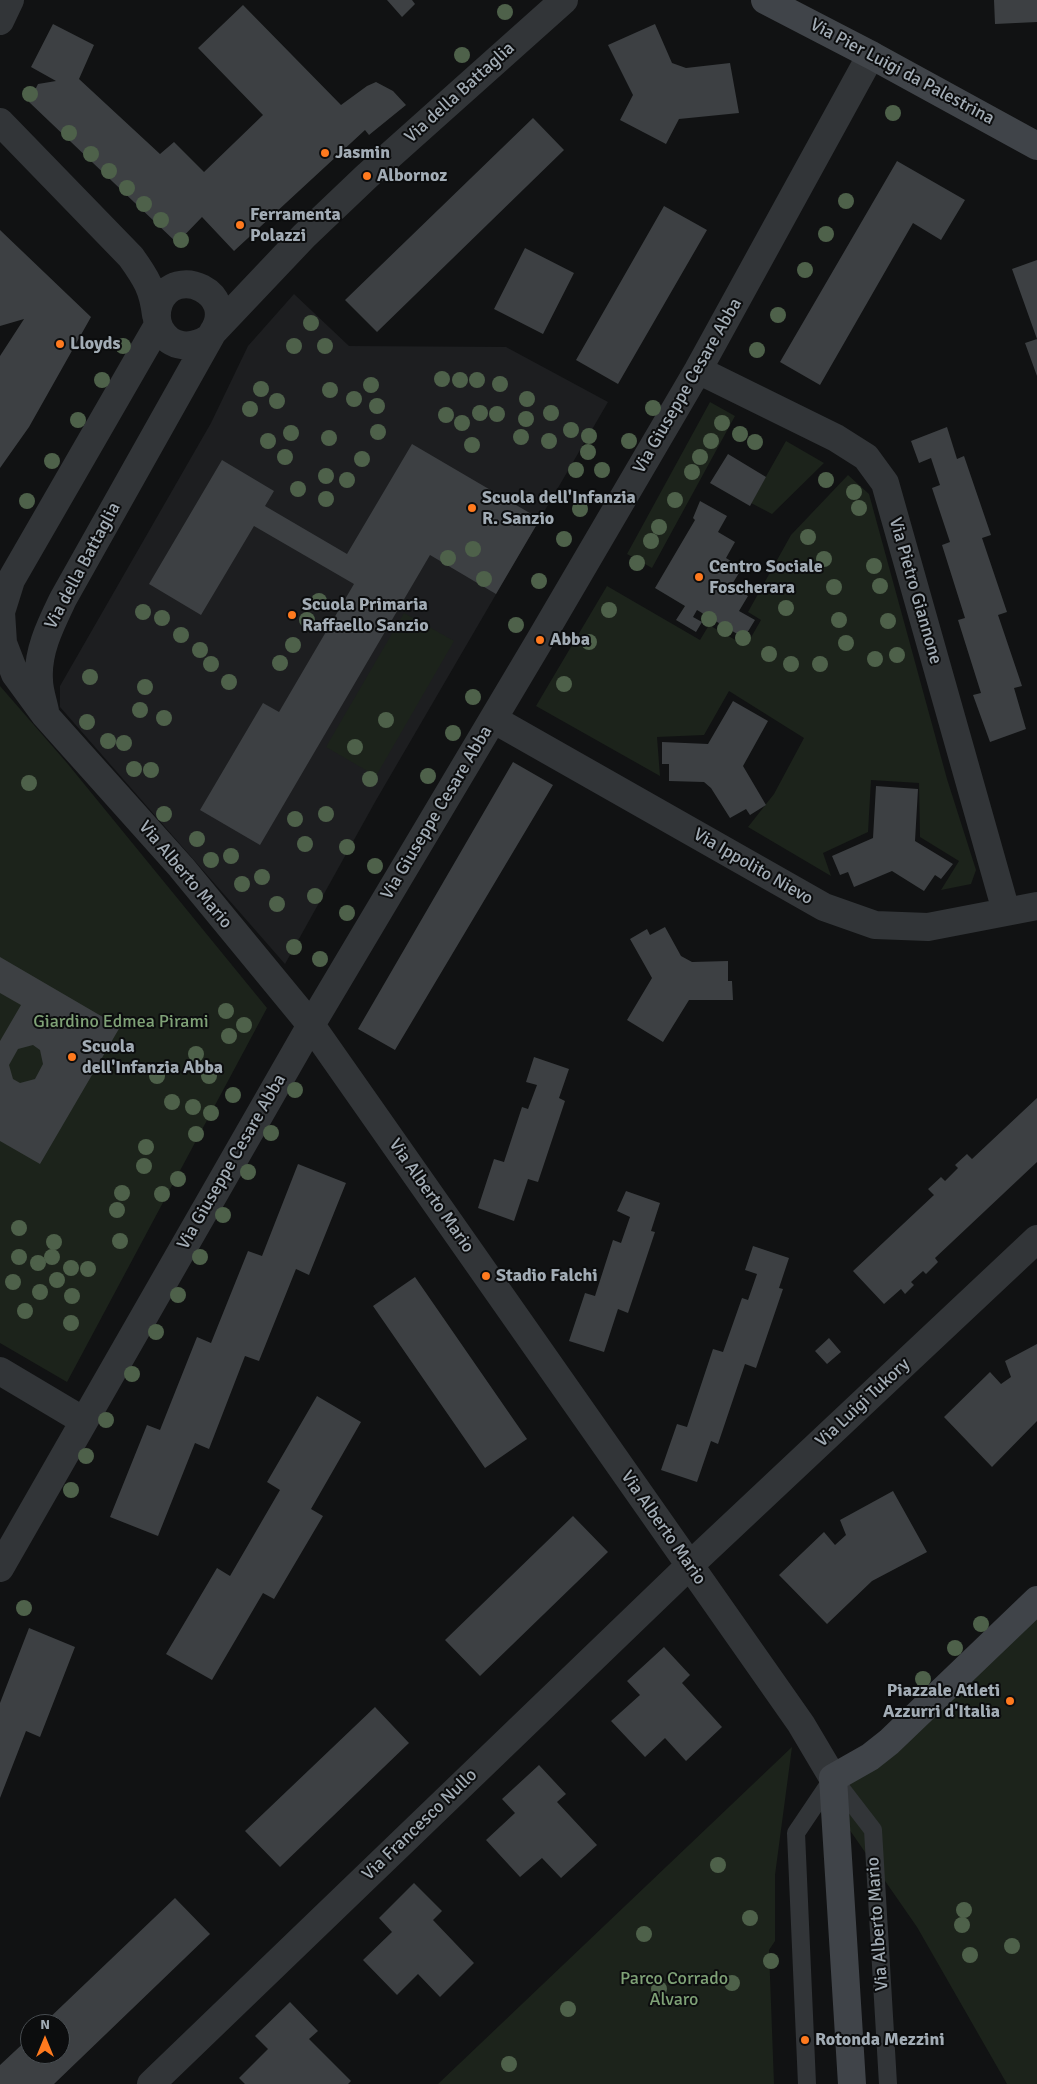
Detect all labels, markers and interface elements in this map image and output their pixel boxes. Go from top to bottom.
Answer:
street label: Via Pier Luigi da Palestrina [806,14,998,130]
street label: Via della Battaglia [401,38,519,148]
place label: Jasmin [335,142,390,164]
marker: Jasmin [319,147,331,159]
place label: Albornoz [377,165,447,187]
marker: Albornoz [361,170,373,182]
place label: Ferramenta Polazzi [250,204,341,246]
marker: Ferramenta Polazzi [234,219,246,231]
street label: Via Giuseppe Cesare Abba [629,295,747,477]
place label: Lloyds [70,333,121,355]
marker: Lloyds [54,338,66,350]
place label: Scuola dell'Infanzia R. Sanzio [482,487,636,530]
street label: Via della Battaglia [40,499,126,633]
marker: Scuola dell'Infanzia R. Sanzio [466,502,478,514]
street label: Via Pietro Giannone [884,515,946,667]
place label: Centro Sociale Foscherara [709,556,823,598]
marker: Centro Sociale Foscherara [693,571,705,583]
place label: Scuola Primaria Raffaello Sanzio [302,594,429,636]
marker: Scuola Primaria Raffaello Sanzio [286,609,298,621]
place label: Abba [550,629,590,651]
marker: Abba [534,634,546,646]
street label: Via Giuseppe Cesare Abba [377,722,497,904]
street label: Via Alberto Mario [134,817,236,933]
street label: Via Ippolito Nievo [689,824,817,910]
park label: Giardino Edmea Pirami [33,1011,209,1033]
place label: Scuola dell'Infanzia Abba [82,1036,223,1078]
marker: Scuola dell'Infanzia Abba [66,1051,78,1063]
street label: Via Giuseppe Cesare Abba [173,1071,291,1253]
street label: Via Alberto Mario [384,1135,478,1257]
place label: Stadio Falchi [496,1265,598,1287]
marker: Stadio Falchi [480,1270,492,1282]
street label: Via Luigi Tukory [811,1354,915,1452]
street label: Via Alberto Mario [616,1467,710,1589]
place label: Piazzale Atleti Azzurri d'Italia [883,1680,1000,1722]
marker: Piazzale Atleti Azzurri d'Italia [1004,1695,1016,1707]
street label: Via Francesco Nullo [358,1765,482,1885]
street label: Via Alberto Mario [863,1856,893,1992]
park label: Parco Corrado Alvaro [620,1968,728,2010]
north arrow [20,2014,70,2064]
text: N [40,2016,50,2033]
place label: Rotonda Mezzini [815,2029,945,2051]
marker: Rotonda Mezzini [799,2034,811,2046]

